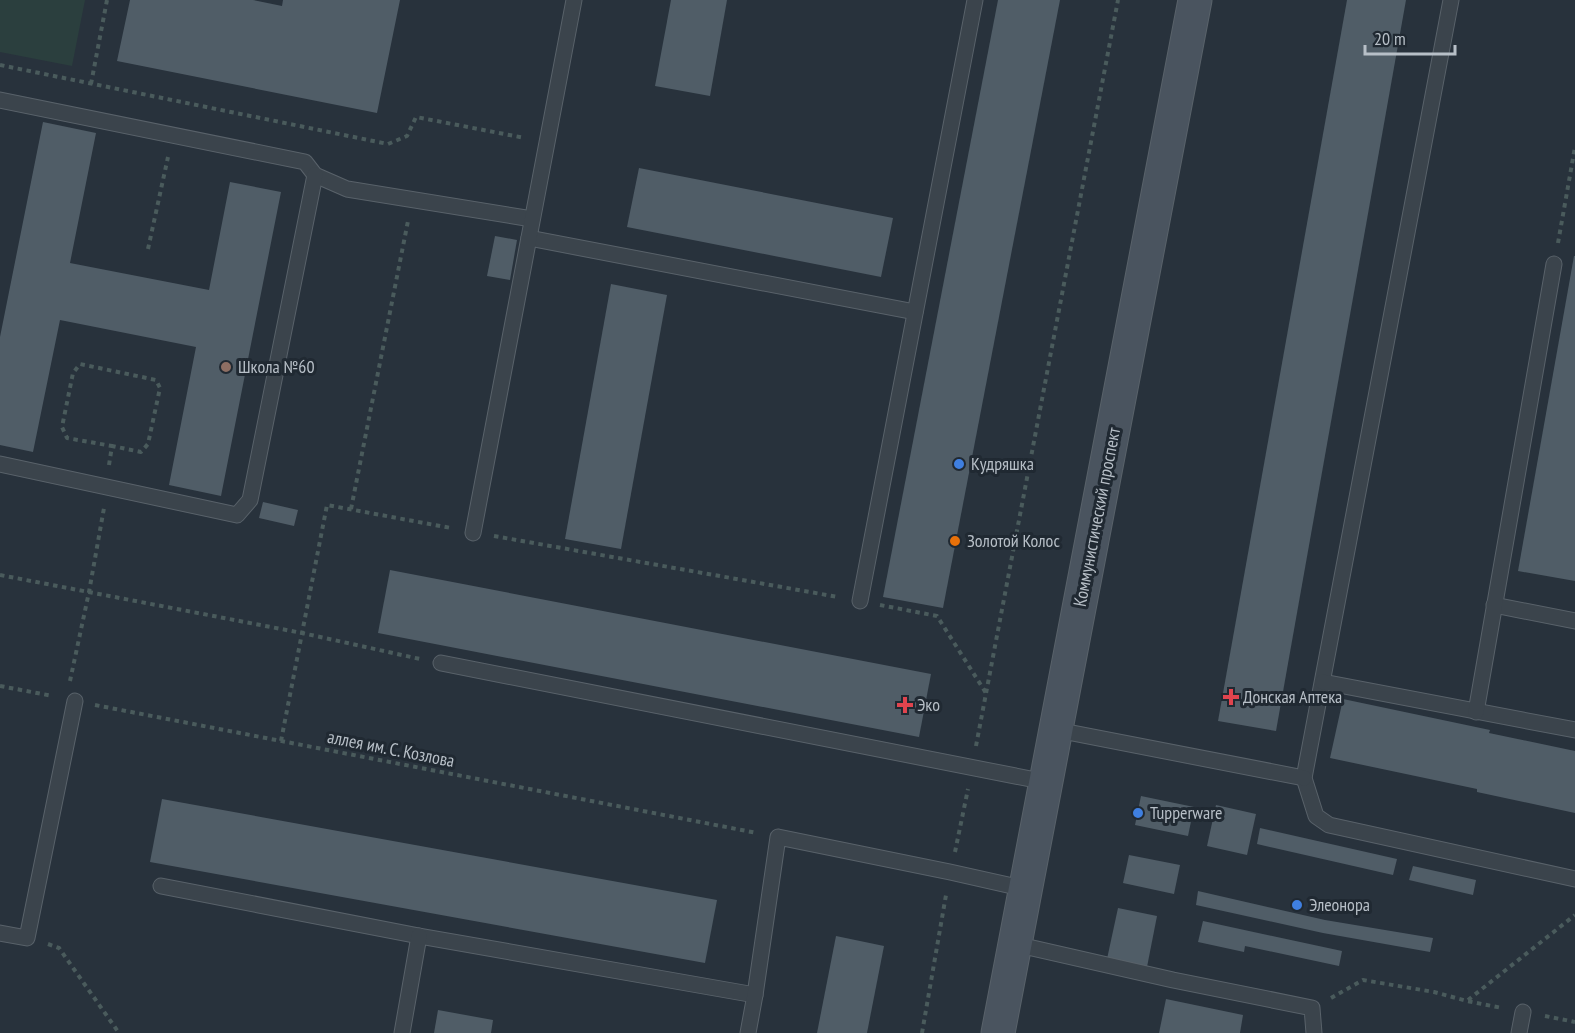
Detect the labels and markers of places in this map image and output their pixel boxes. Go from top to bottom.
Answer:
place label: Школа №60 [238,355,315,378]
marker: Школа №60 [219,360,233,374]
place label: Кудряшка [971,452,1034,475]
marker: Кудряшка [952,457,966,471]
place label: Золотой Колос [967,529,1060,552]
marker: Золотой Колос [948,534,962,548]
place label: Донская Аптека [1243,685,1342,708]
marker: Донская Аптека [1224,690,1238,704]
place label: Эко [917,693,940,716]
marker: Эко [898,698,912,712]
place label: Tupperware [1150,801,1223,824]
marker: Tupperware [1131,806,1145,820]
place label: Элеонора [1309,893,1370,916]
marker: Элеонора [1290,898,1304,912]

